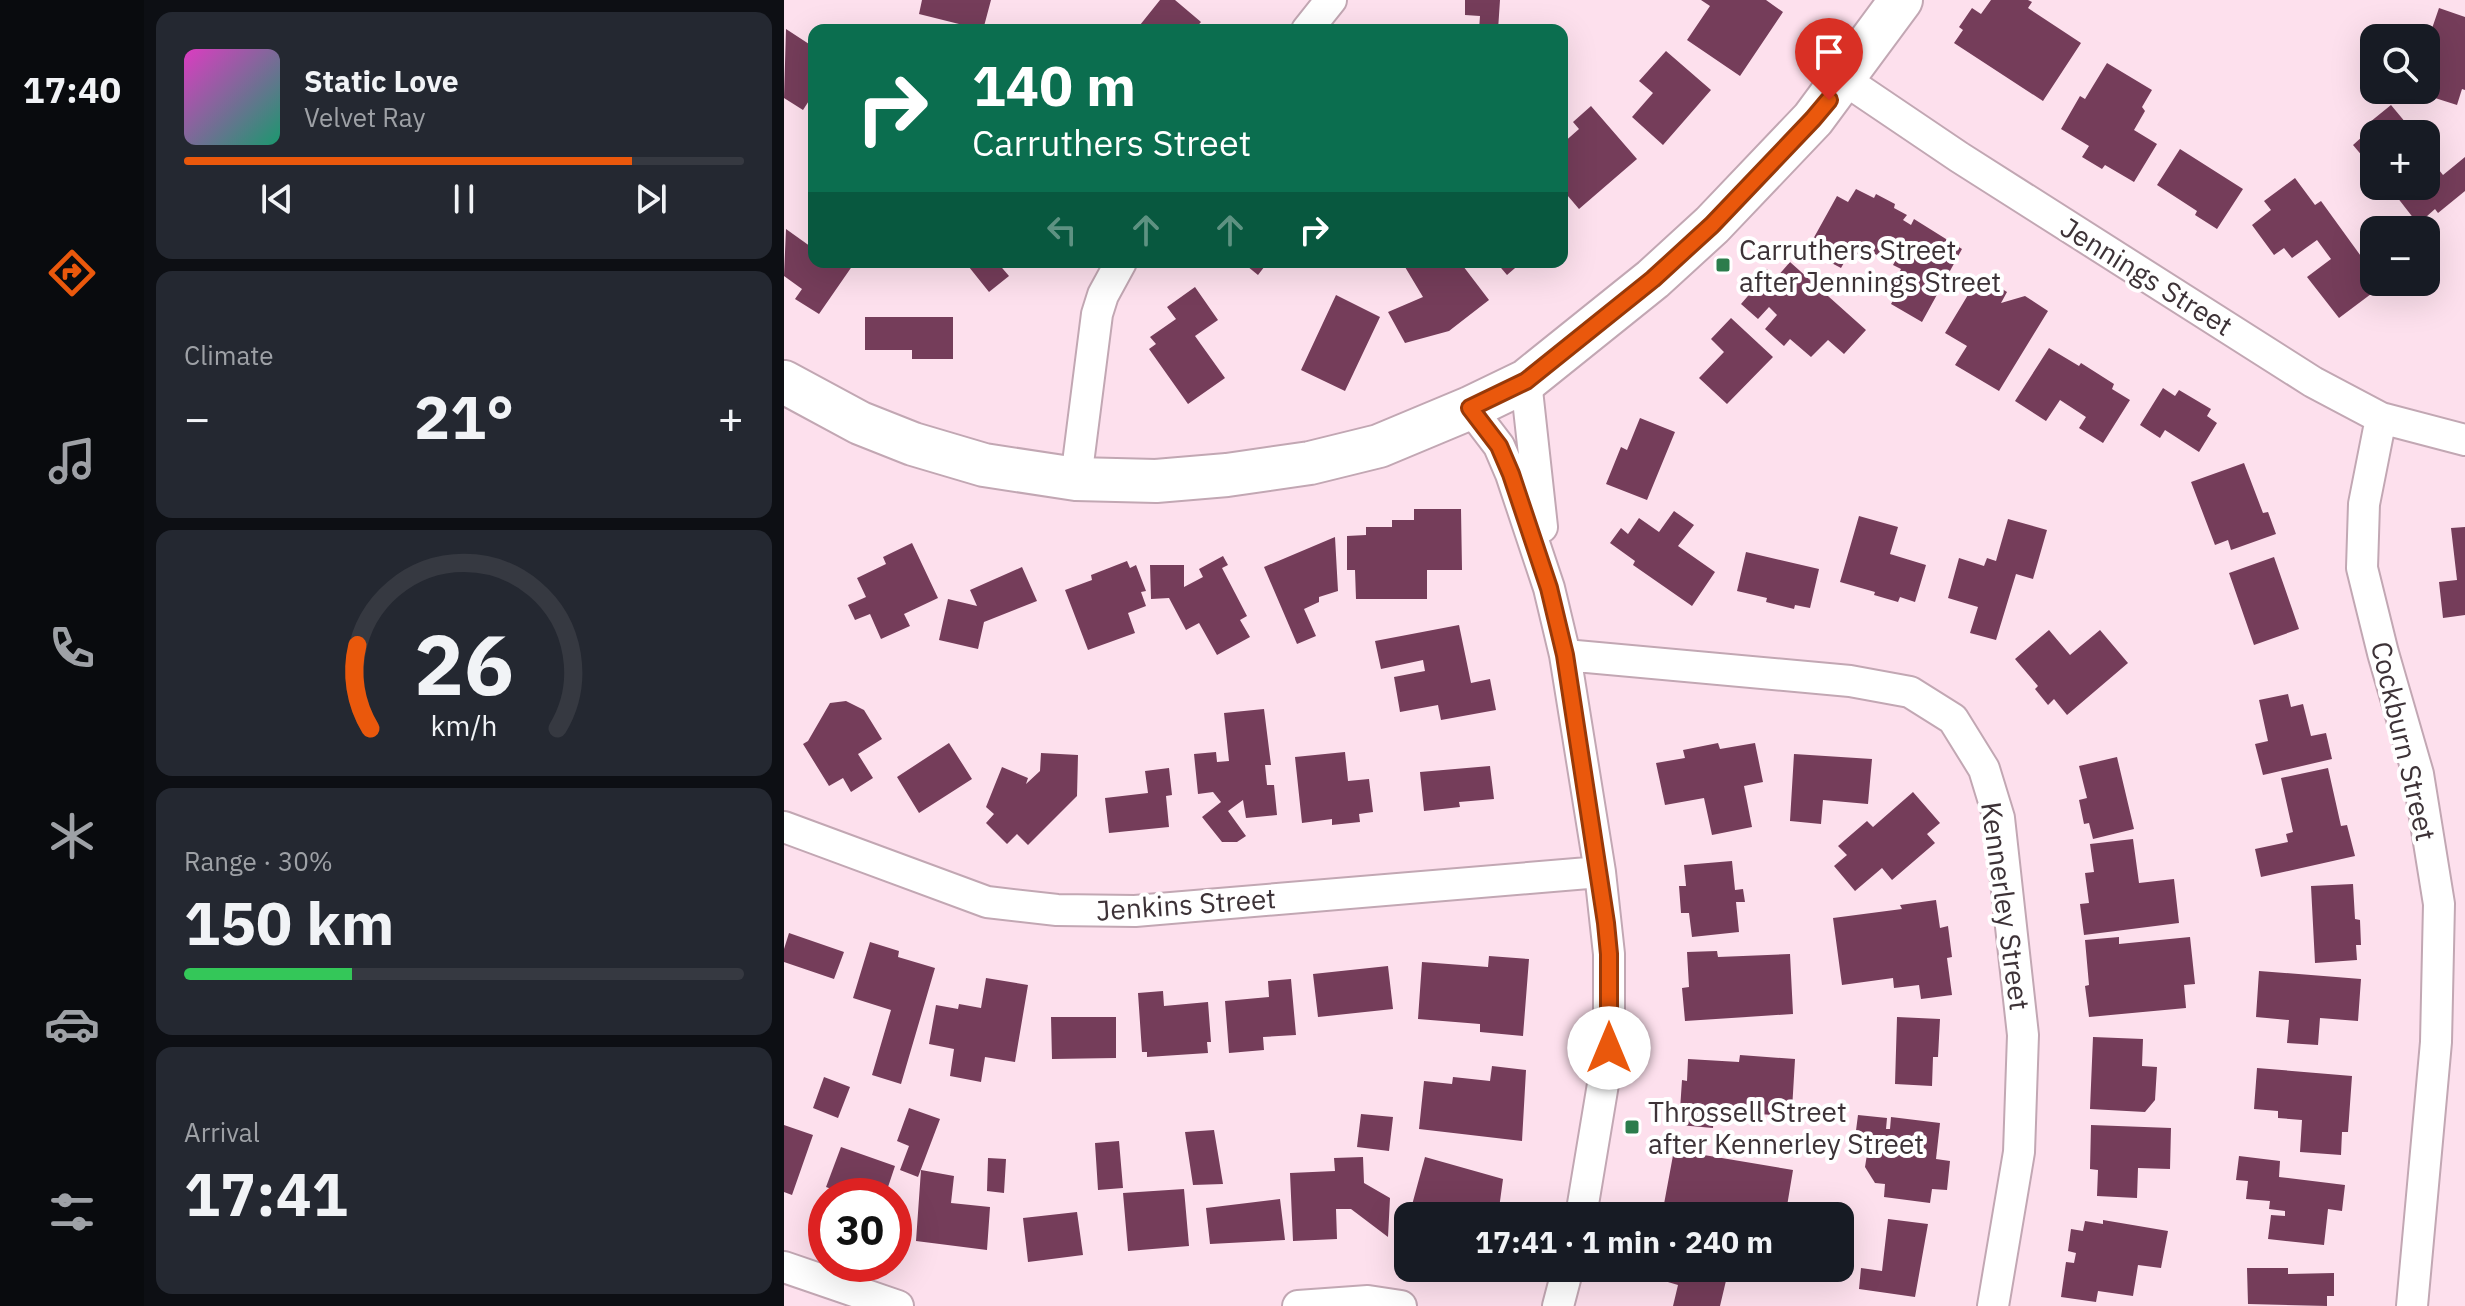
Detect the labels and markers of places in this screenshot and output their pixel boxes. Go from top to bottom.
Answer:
pin [1795,18,1863,100]
place label: Carruthers Street after Jennings Street [1739,231,2001,300]
marker: Carruthers Street after Jennings Street [1714,256,1732,274]
place label: Throssell Street after Kennerley Street [1648,1093,1924,1162]
marker: Throssell Street after Kennerley Street [1623,1118,1641,1136]

